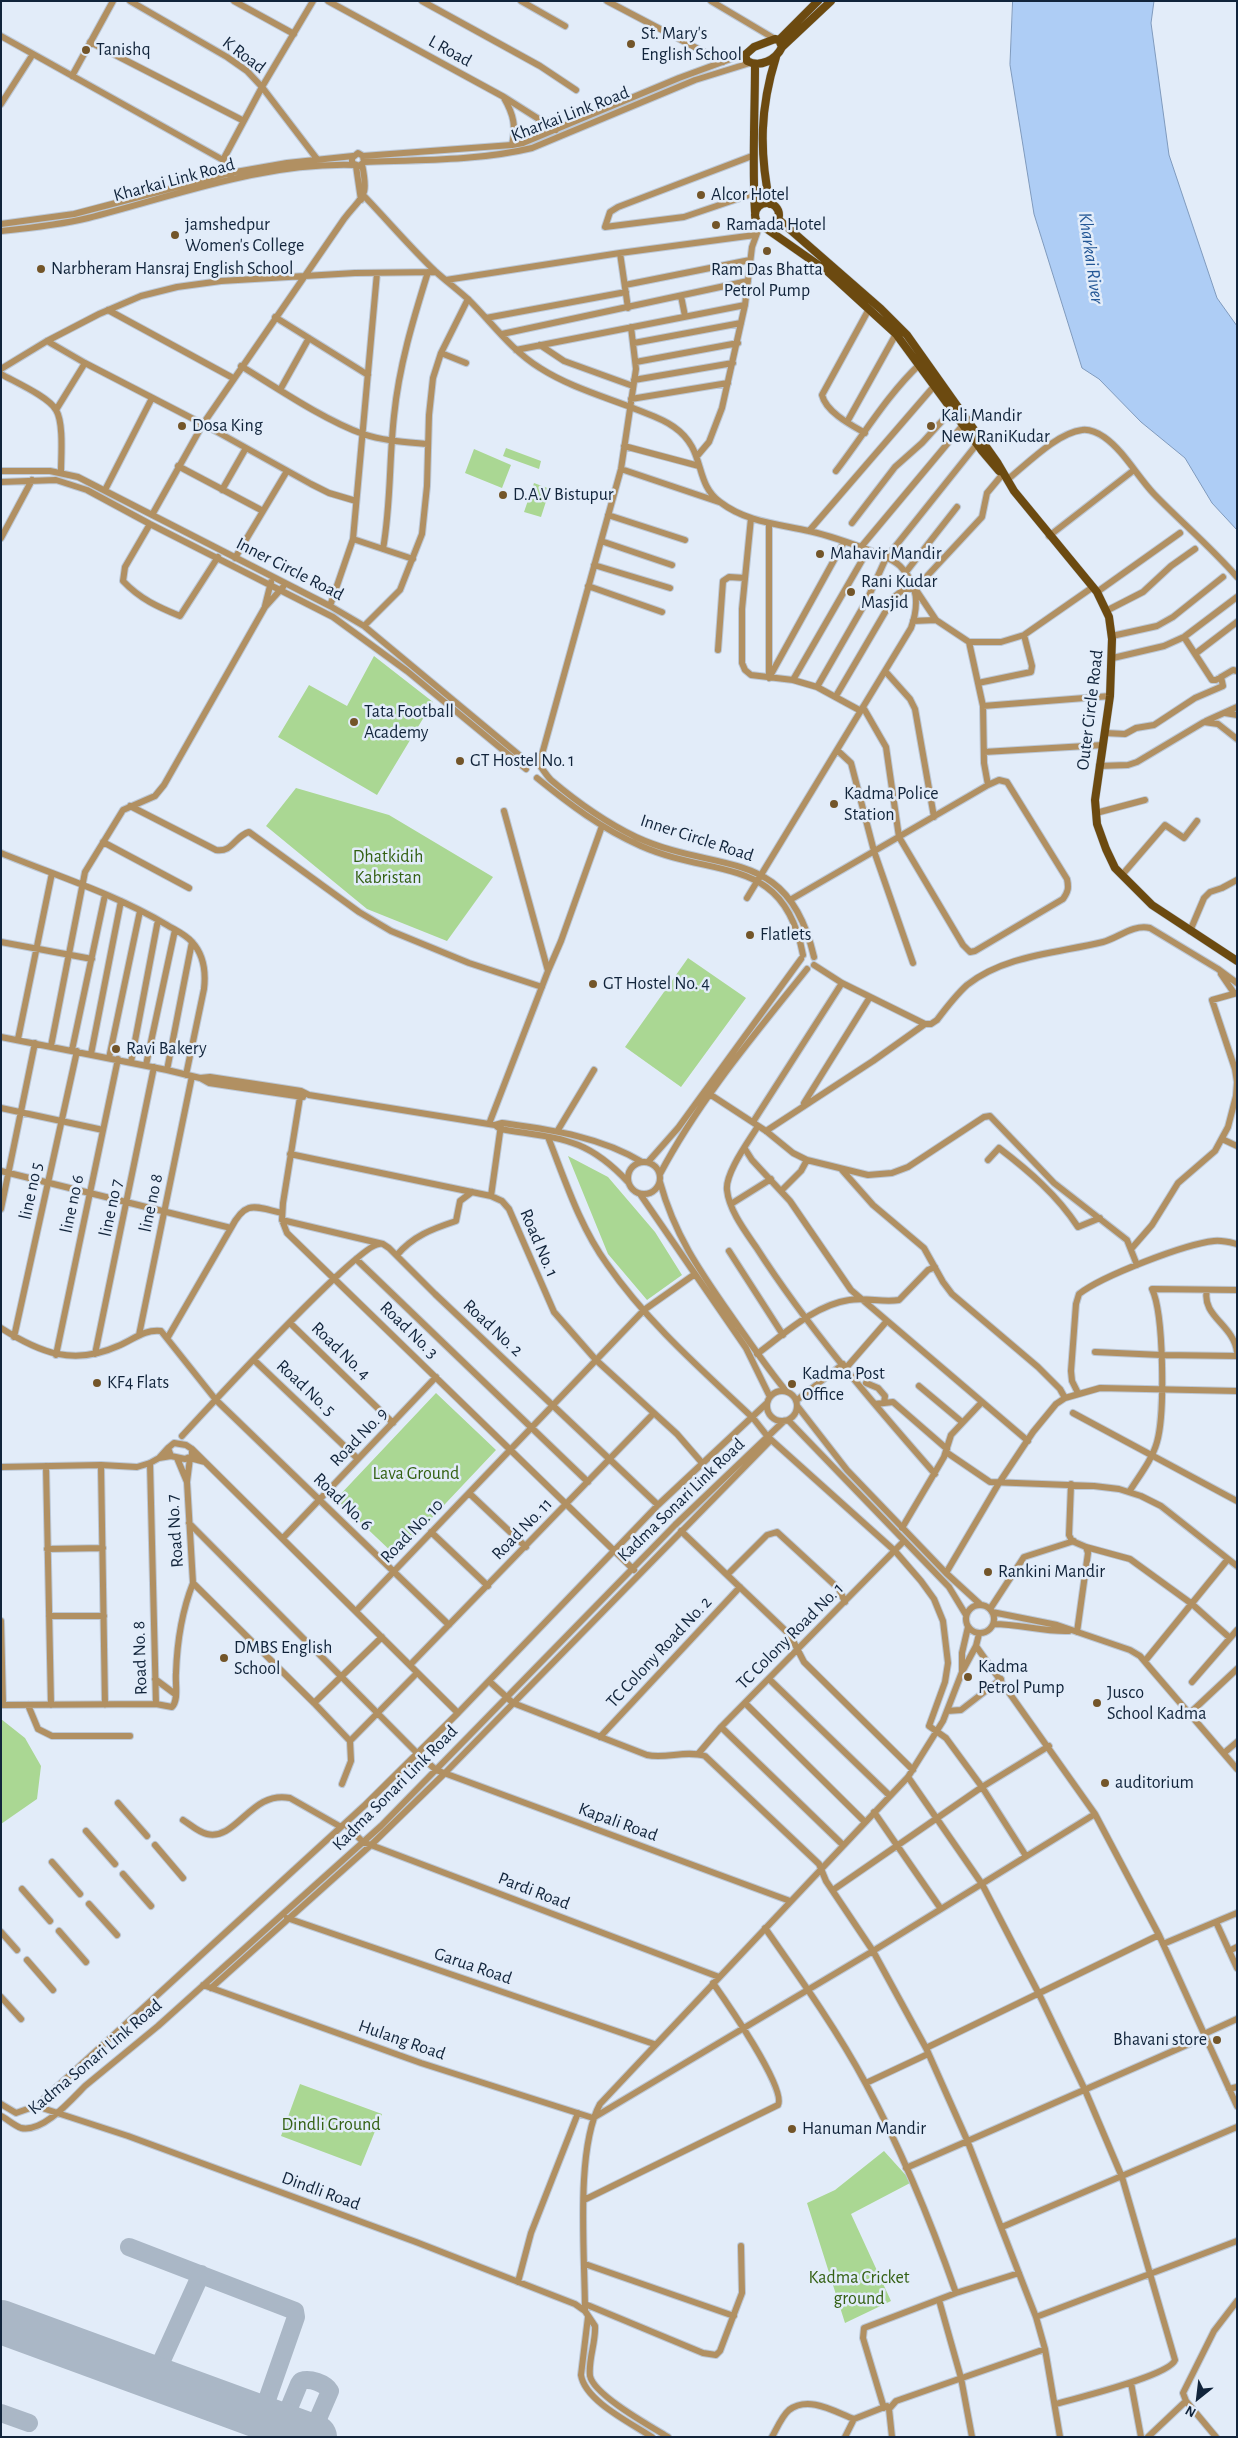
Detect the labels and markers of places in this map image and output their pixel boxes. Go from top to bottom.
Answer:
place label: St. Mary's English School [641,23,742,66]
marker: St. Mary's English School [625,38,637,50]
place label: Tanishq [96,39,151,61]
marker: Tanishq [80,44,92,56]
place label: Alcor Hotel [711,184,789,206]
marker: Alcor Hotel [695,189,707,201]
place label: jamshedpur Women's College [185,214,304,256]
place label: Ramada Hotel [726,214,826,236]
marker: Ramada Hotel [710,219,722,231]
marker: jamshedpur Women's College [169,229,181,241]
marker: Ram Das Bhatta Petrol Pump [761,245,773,257]
place label: Narbheram Hansraj English School [51,258,294,280]
place label: Ram Das Bhatta Petrol Pump [711,259,823,302]
marker: Narbheram Hansraj English School [35,263,47,275]
place label: Kali Mandir New RaniKudar [941,405,1050,448]
place label: Dosa King [192,415,263,437]
marker: Dosa King [176,420,188,432]
marker: Kali Mandir New RaniKudar [925,420,937,432]
place label: D.A.V Bistupur [513,484,614,506]
marker: D.A.V Bistupur [497,489,509,501]
place label: Mahavir Mandir [830,543,941,565]
marker: Mahavir Mandir [814,548,826,560]
place label: Rani Kudar Masjid [861,571,937,614]
marker: Rani Kudar Masjid [845,586,857,598]
place label: Tata Football Academy [364,701,454,744]
marker: Tata Football Academy [348,716,360,728]
place label: GT Hostel No. 1 [470,750,574,772]
marker: GT Hostel No. 1 [454,755,466,767]
place label: Kadma Police Station [844,783,938,826]
marker: Kadma Police Station [828,798,840,810]
place label: Flatlets [760,924,811,946]
marker: Flatlets [744,929,756,941]
place label: GT Hostel No. 4 [603,973,710,995]
marker: GT Hostel No. 4 [587,978,599,990]
place label: Ravi Bakery [126,1038,207,1060]
marker: Ravi Bakery [110,1043,122,1055]
place label: Kadma Post Office [802,1363,885,1406]
place label: KF4 Flats [107,1372,169,1394]
marker: KF4 Flats [91,1377,103,1389]
marker: Kadma Post Office [786,1378,798,1390]
place label: Rankini Mandir [998,1561,1105,1583]
marker: Rankini Mandir [982,1566,994,1578]
place label: DMBS English School [234,1637,332,1680]
marker: DMBS English School [218,1652,230,1664]
place label: Kadma Petrol Pump [978,1656,1064,1698]
marker: Kadma Petrol Pump [962,1671,974,1683]
place label: Jusco School Kadma [1107,1682,1207,1725]
marker: Jusco School Kadma [1091,1697,1103,1709]
place label: auditorium [1115,1772,1194,1794]
marker: auditorium [1099,1777,1111,1789]
place label: Bhavani store [1113,2029,1207,2051]
marker: Bhavani store [1211,2034,1223,2046]
place label: Hanuman Mandir [802,2118,926,2140]
marker: Hanuman Mandir [786,2123,798,2135]

